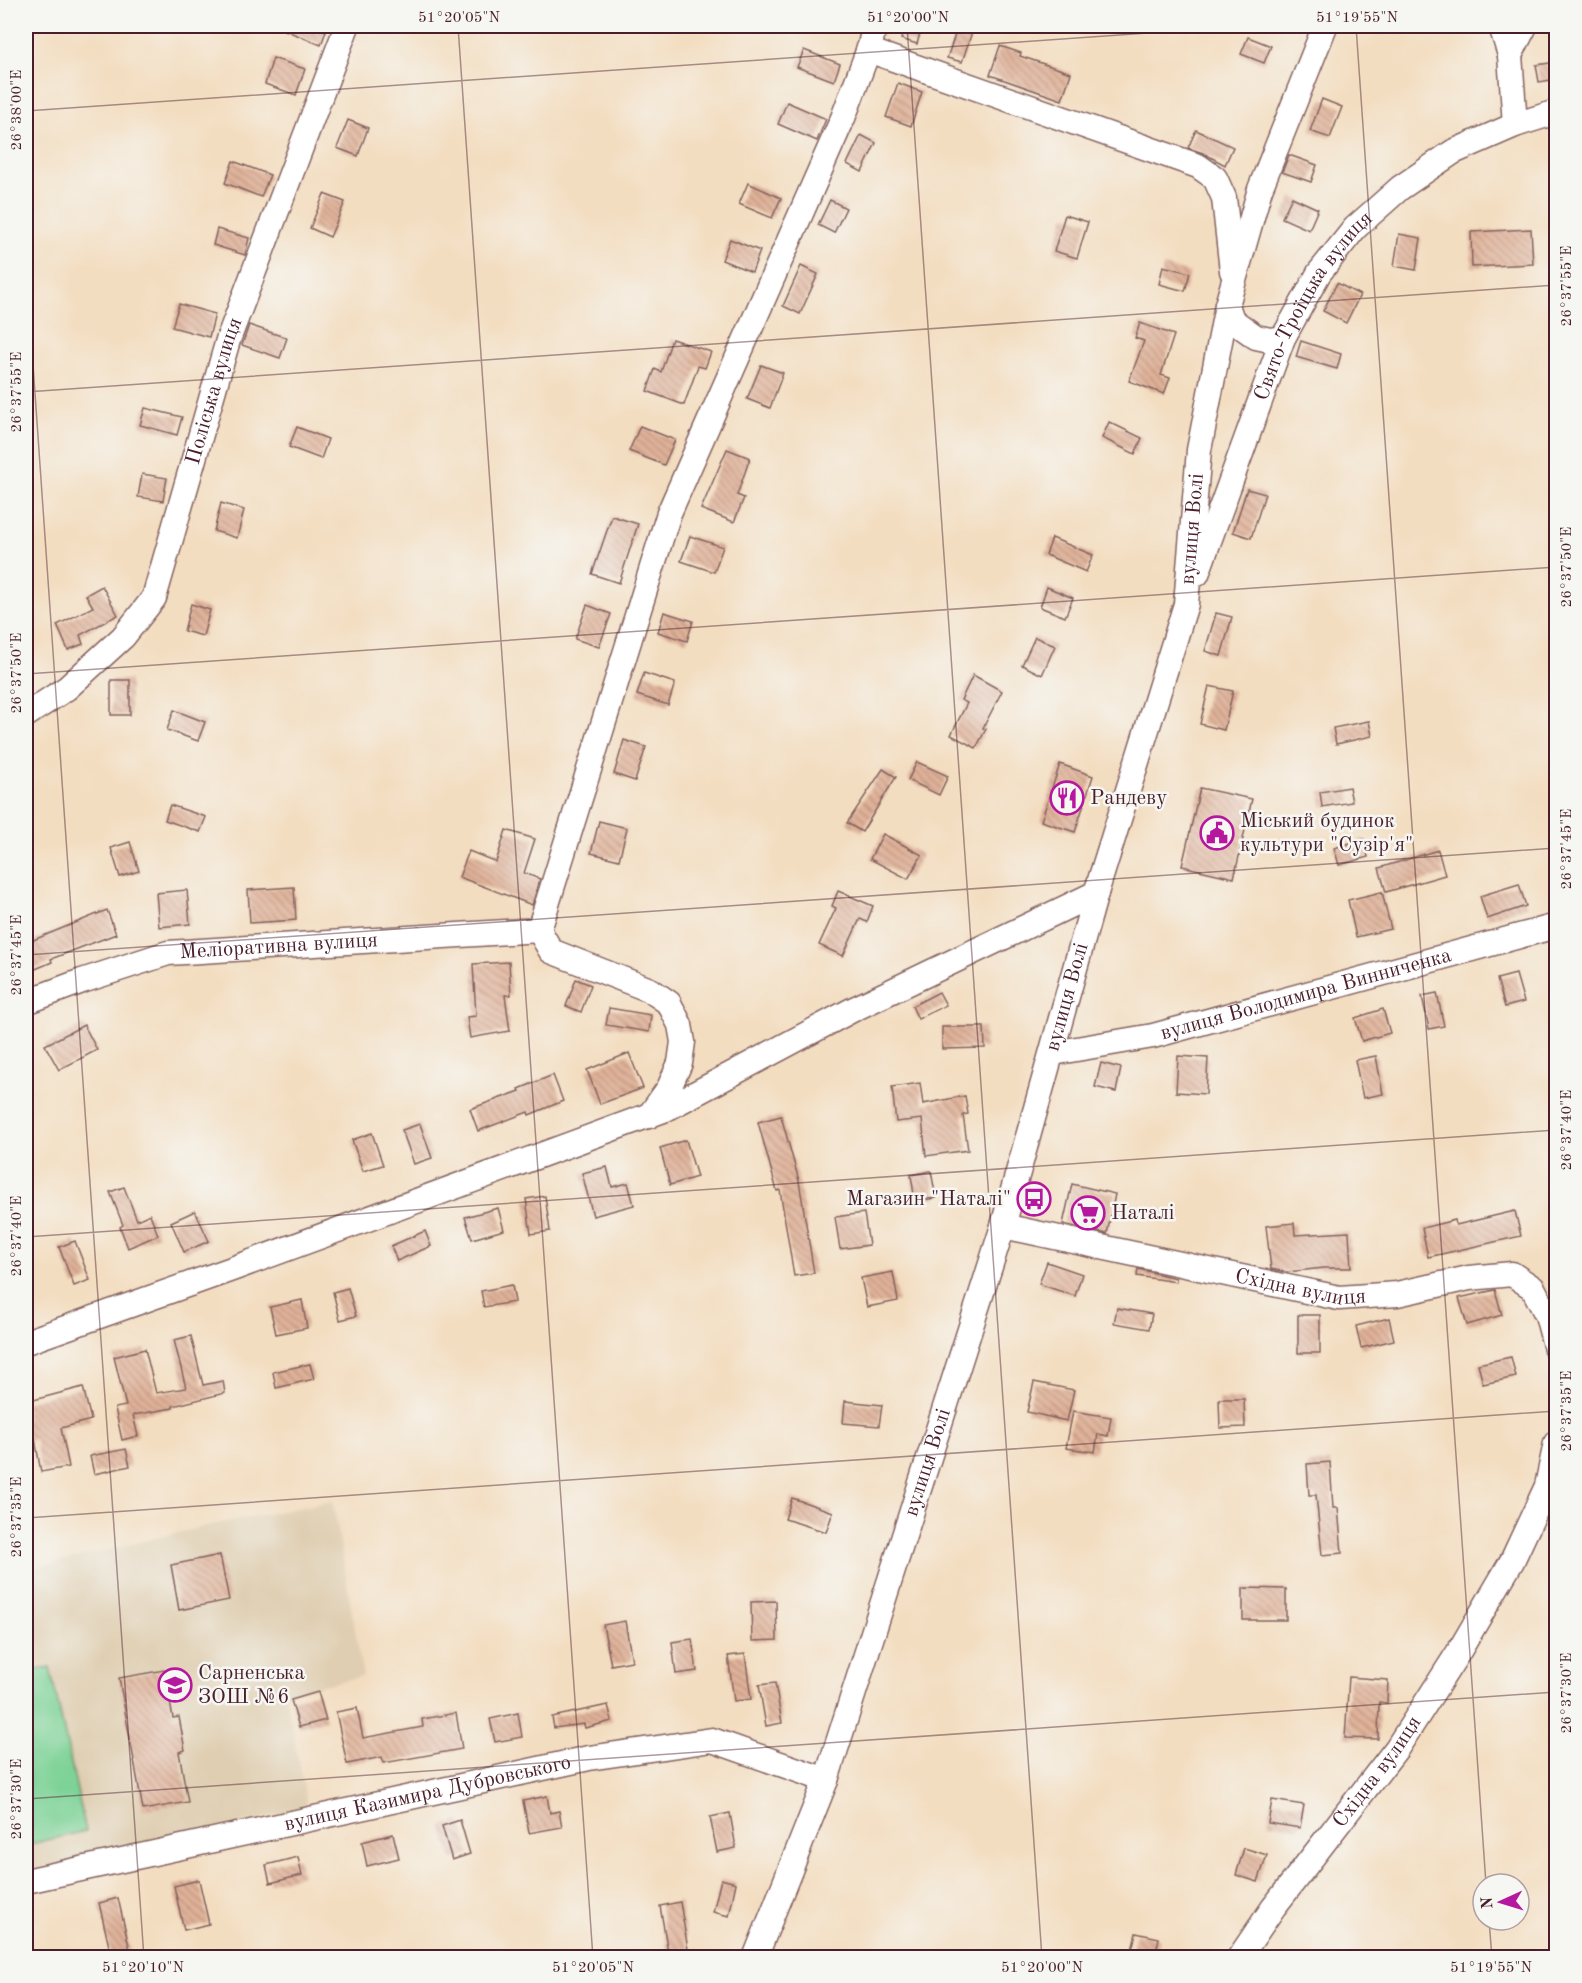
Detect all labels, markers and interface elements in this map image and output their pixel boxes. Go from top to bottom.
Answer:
text: 51°20'05"N [418,11,500,26]
text: 51°20'00"N [867,11,949,26]
text: 51°19'55"N [1316,11,1398,26]
text: 26°38'00"E [10,70,25,150]
street label: Свято-Троїцька вулиця [1251,207,1376,403]
text: 26°37'55"E [1560,246,1575,326]
street label: Поліська вулиця [182,315,246,467]
text: 26°37'55"E [10,352,25,432]
street label: вулиця Волі [1177,472,1207,585]
text: 26°37'50"E [1560,527,1575,607]
text: 26°37'50"E [10,633,25,713]
restaurant icon: Рандеву [1049,780,1085,816]
place label: Рандеву [1090,788,1167,809]
text: 26°37'45"E [1560,809,1575,889]
place label: Міський будинок культури "Сузір'я" [1240,811,1413,856]
public building icon: Міський будинок культури "Сузір'я" [1199,815,1235,851]
text: 26°37'45"E [10,915,25,995]
street label: Меліоративна вулиця [179,930,378,963]
street label: вулиця Волі [1042,940,1092,1054]
street label: вулиця Володимира Винниченка [1158,945,1454,1044]
text: 26°37'40"E [1560,1090,1575,1170]
bus stop icon: Магазин "Наталі" [1016,1181,1052,1217]
place label: Магазин "Наталі" [846,1189,1011,1210]
supermarket icon: Наталі [1070,1195,1106,1231]
text: 26°37'40"E [10,1196,25,1276]
place label: Наталі [1111,1203,1174,1224]
street label: Східна вулиця [1233,1265,1367,1309]
text: 26°37'35"E [1560,1371,1575,1451]
street label: вулиця Волі [900,1406,954,1519]
text: 26°37'35"E [10,1477,25,1557]
text: 26°37'30"E [1560,1653,1575,1733]
place label: Сарненська ЗОШ №6 [198,1663,305,1708]
school or university icon: Сарненська ЗОШ №6 [157,1667,193,1703]
street label: Східна вулиця [1329,1712,1425,1831]
street label: вулиця Казимира Дубровського [282,1752,573,1835]
text: 26°37'30"E [10,1759,25,1839]
north arrow [1471,1872,1531,1932]
text: N [1480,1895,1496,1910]
text: 51°20'10"N [102,1961,184,1976]
text: 51°20'05"N [552,1961,634,1976]
text: 51°20'00"N [1001,1961,1083,1976]
text: 51°19'55"N [1450,1961,1532,1976]

